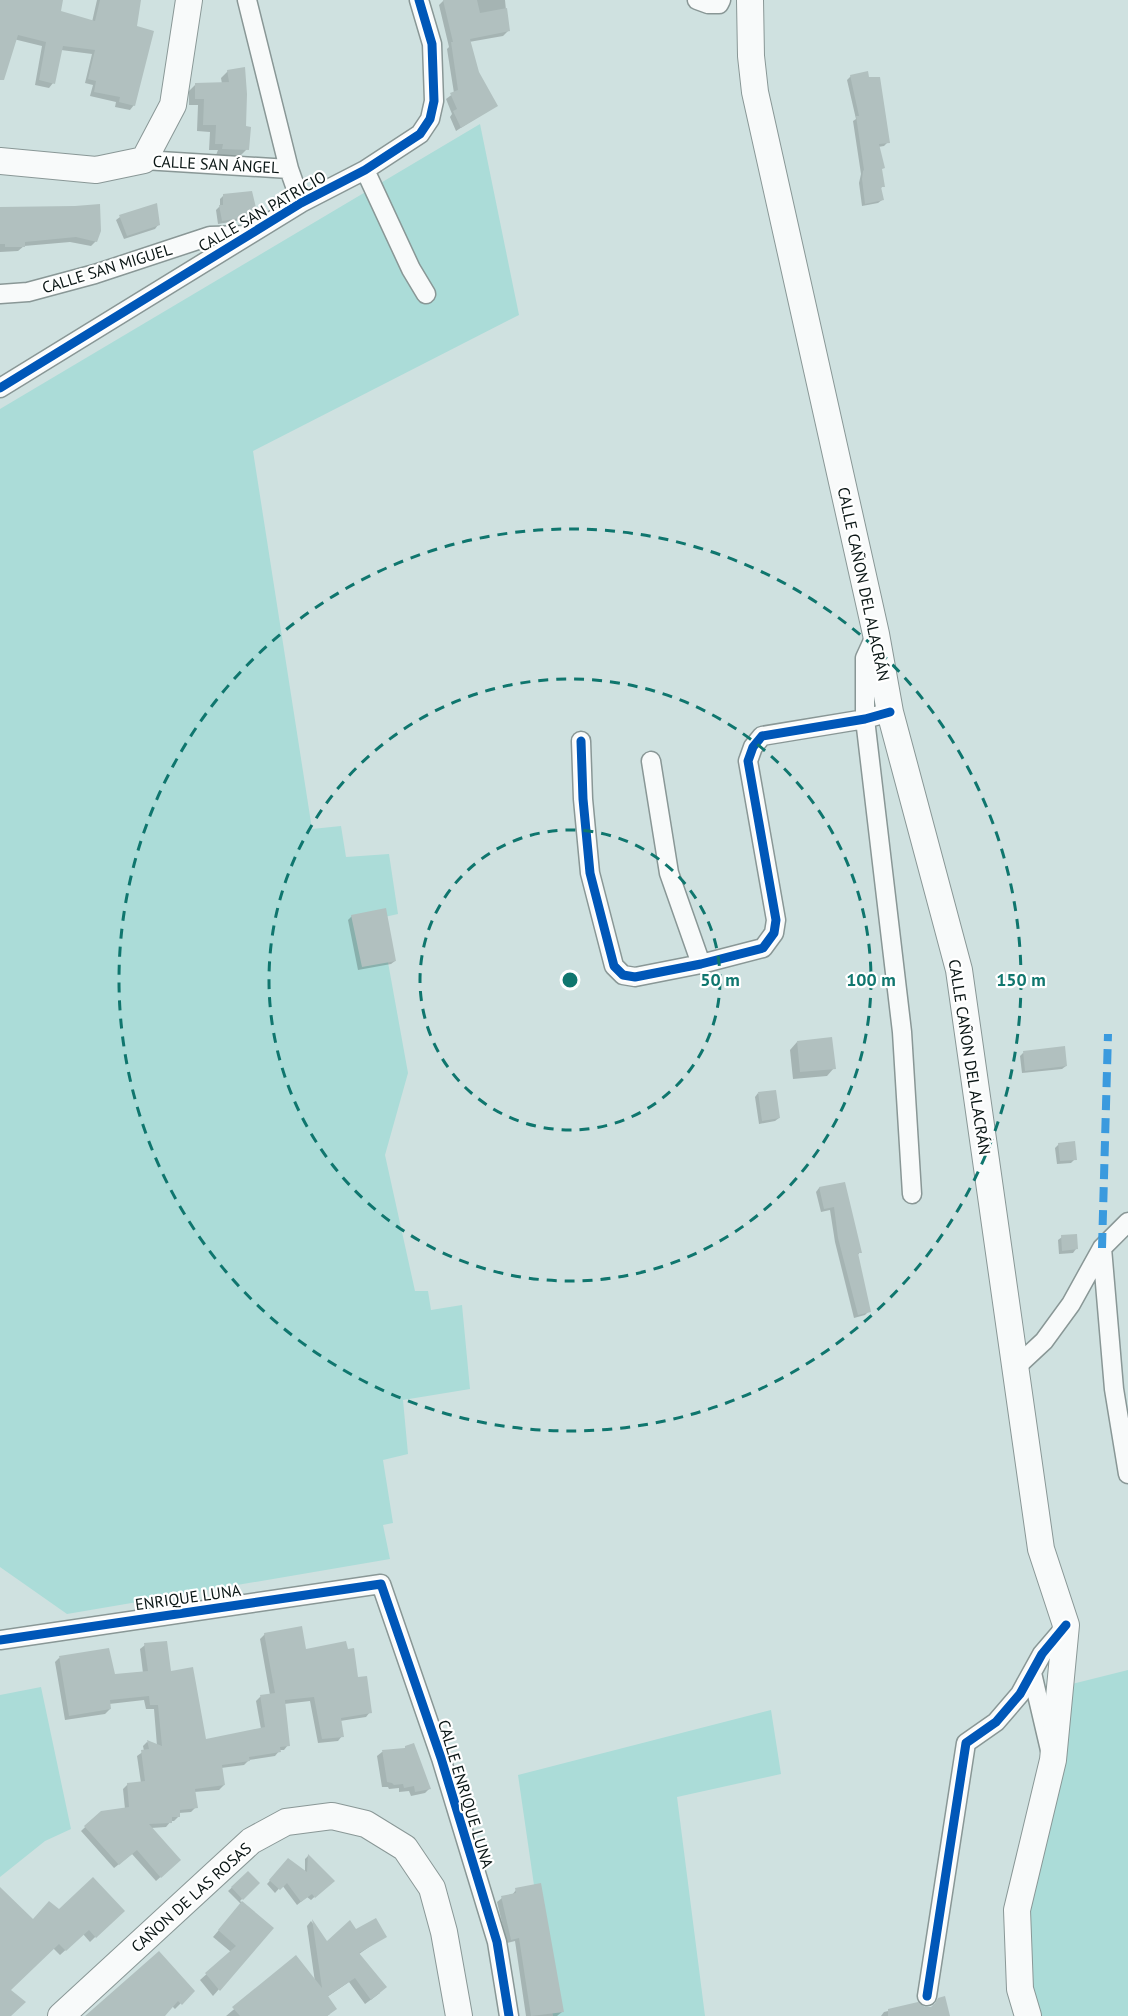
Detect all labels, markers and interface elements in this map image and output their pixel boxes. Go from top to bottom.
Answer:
street label: CALLE SAN ÁNGEL [152,151,280,177]
street label: CALLE SAN PATRICIO [194,166,330,256]
street label: CALLE SAN MIGUEL [40,239,174,297]
street label: CALLE CAÑON DEL ALACRÁN [834,485,894,683]
street label: CALLE CAÑON DEL ALACRÁN [945,958,995,1156]
text: 50 m [700,968,740,991]
text: 100 m [846,968,896,991]
text: 150 m [996,968,1046,991]
centre of rings [560,970,580,990]
street label: ENRIQUE LUNA [134,1580,243,1614]
street label: CALLE ENRIQUE LUNA [434,1717,498,1871]
street label: CAÑON DE LAS ROSAS [127,1838,255,1956]

